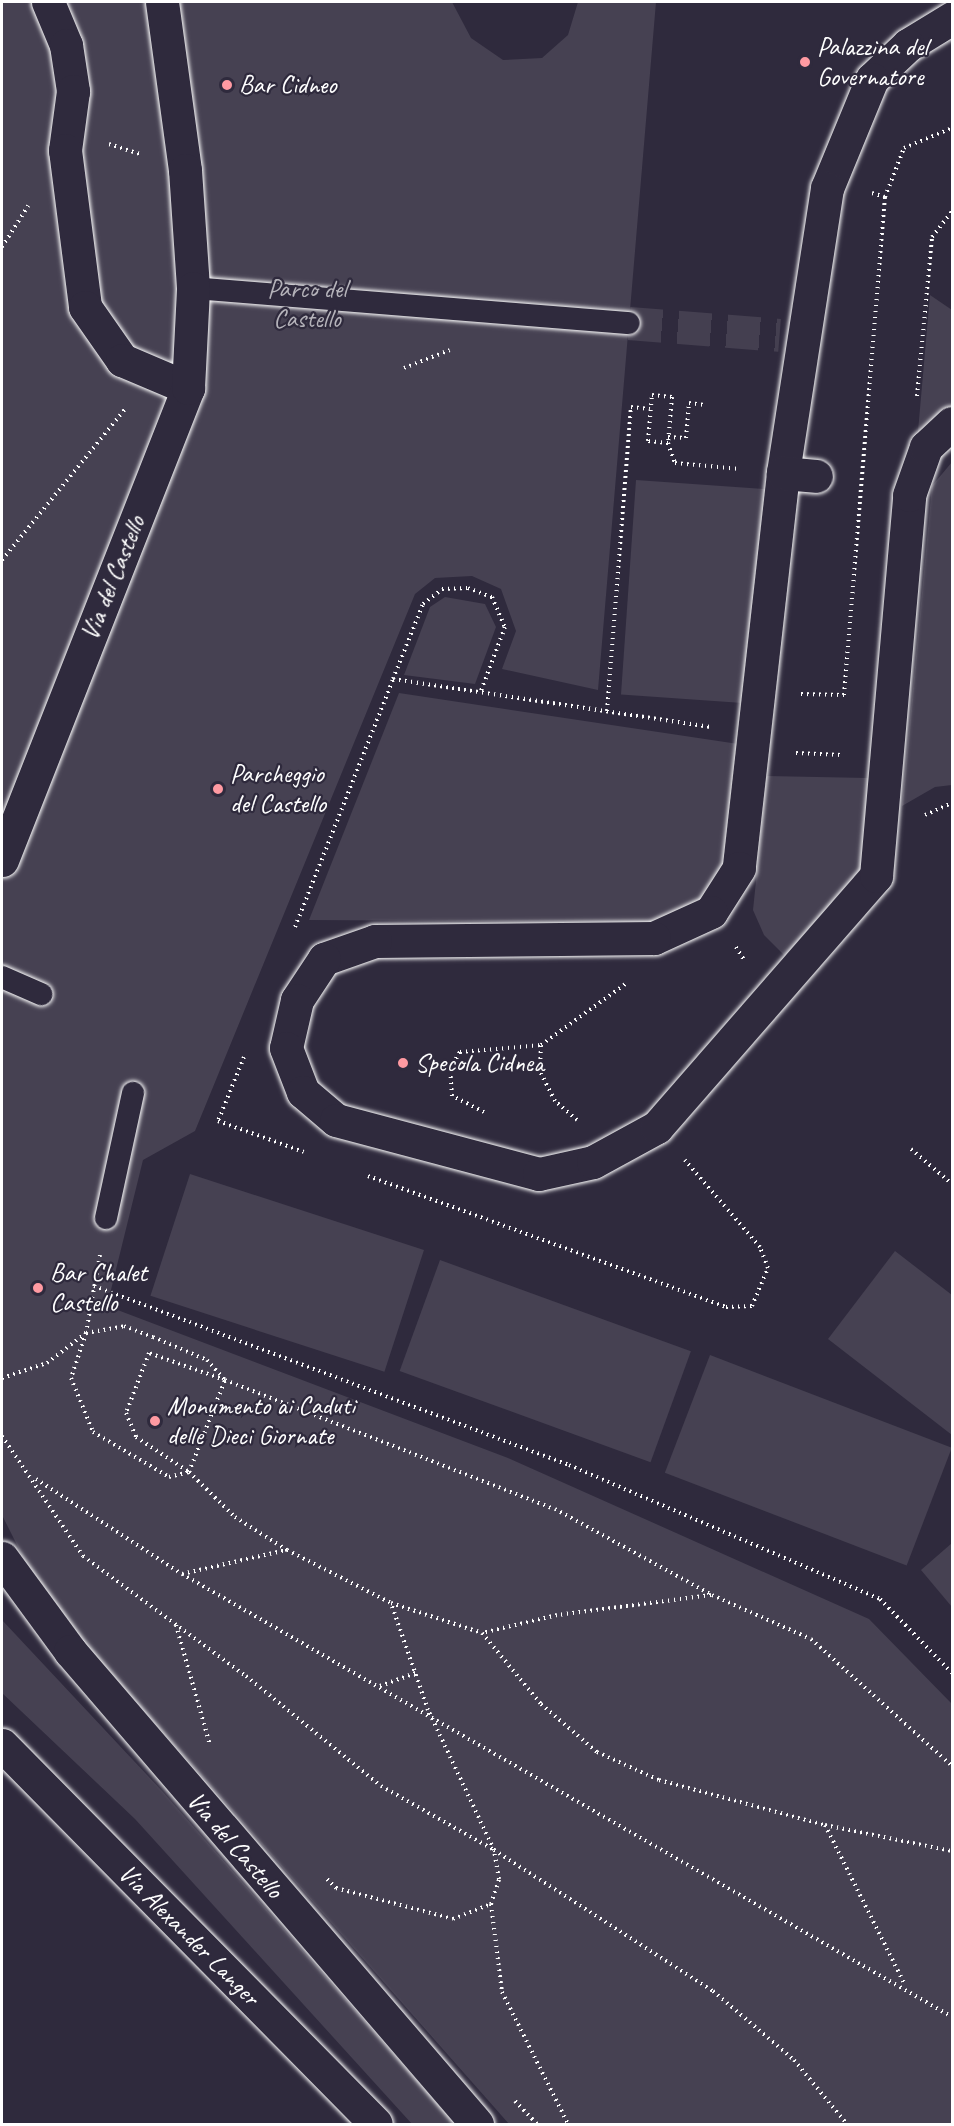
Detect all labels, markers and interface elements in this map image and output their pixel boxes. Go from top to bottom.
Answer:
place label: Palazzina del Governatore [817,31,928,92]
marker: Palazzina del Governatore [798,55,812,69]
place label: Bar Cidneo [239,69,336,101]
marker: Bar Cidneo [220,78,234,92]
park label: Parco del Castello [267,273,347,334]
street label: Via del Castello [74,511,152,645]
place label: Parcheggio del Castello [230,758,327,820]
marker: Parcheggio del Castello [211,782,225,796]
place label: Specola Cidnea [415,1047,544,1079]
marker: Specola Cidnea [396,1056,410,1070]
place label: Bar Chalet Castello [50,1257,148,1318]
marker: Bar Chalet Castello [31,1281,45,1295]
place label: Monumento ai Caduti delle Dieci Giornate [167,1390,356,1452]
marker: Monumento ai Caduti delle Dieci Giornate [148,1414,162,1428]
street label: Via del Castello [180,1785,290,1905]
street label: Via Alexander Langer [112,1858,266,2012]

